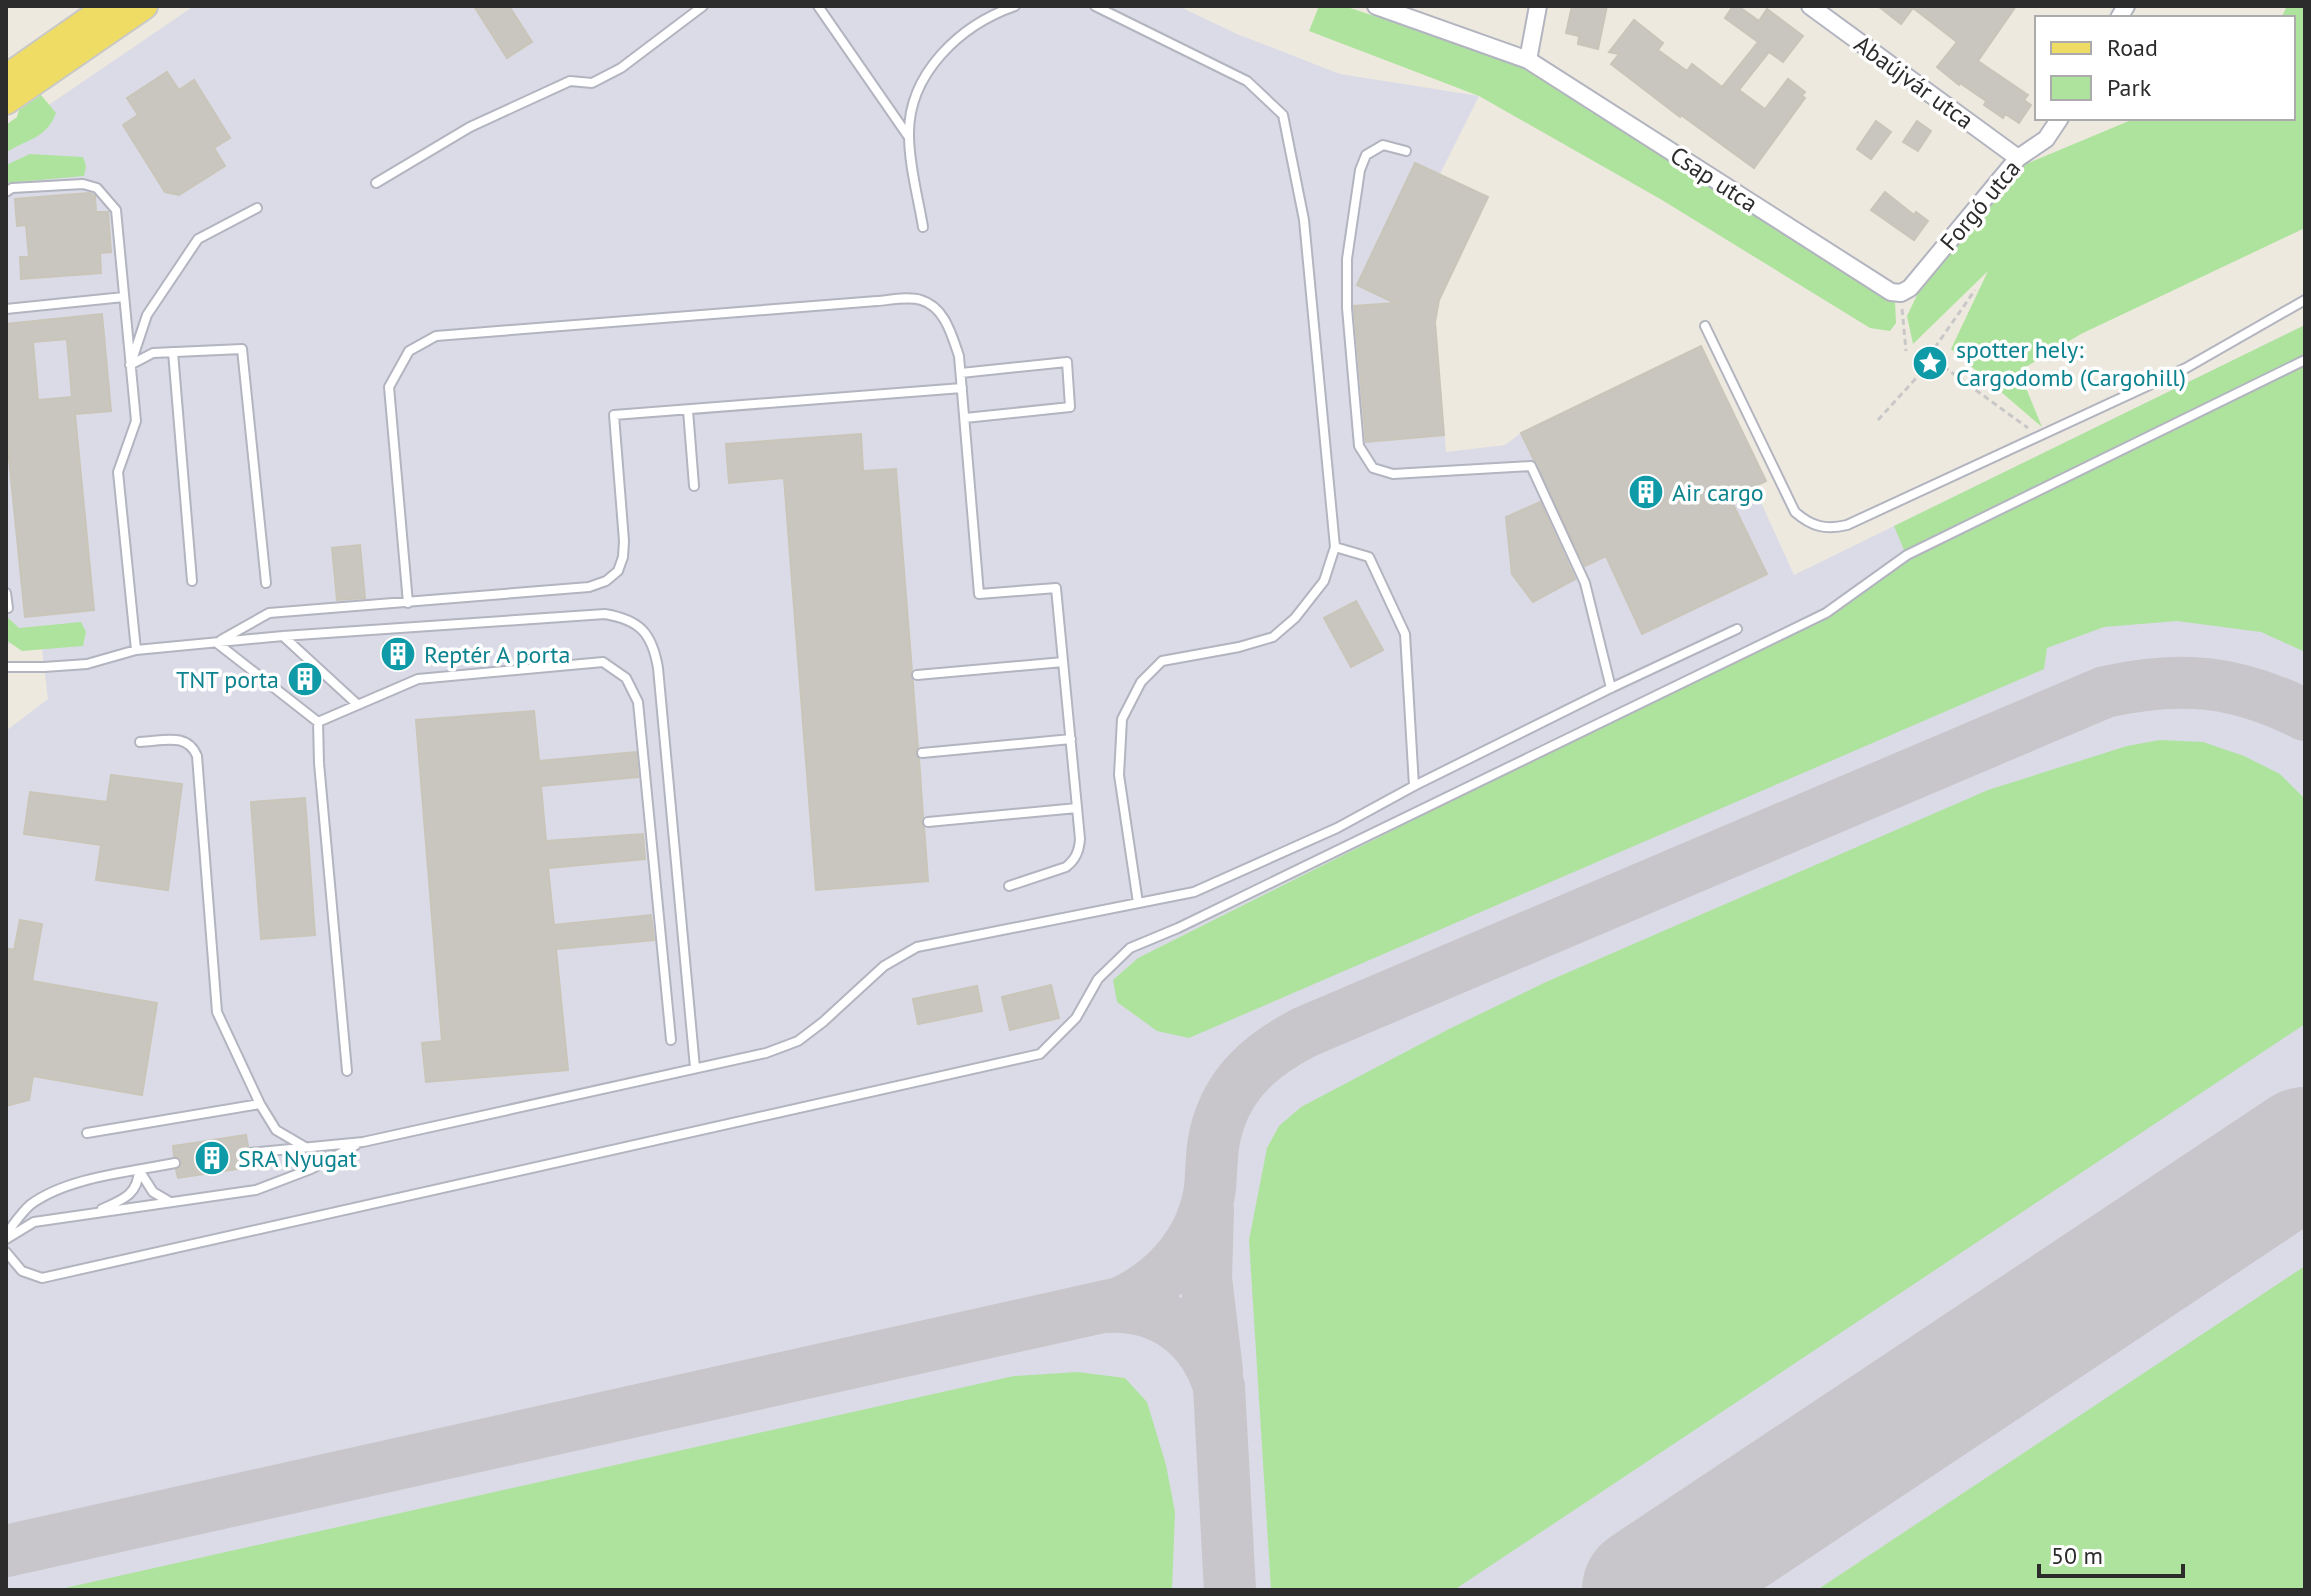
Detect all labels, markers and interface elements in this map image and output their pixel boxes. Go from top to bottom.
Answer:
legend [2035,16,2295,120]
street label: Abaújvár utca [1848,28,1980,136]
text: Road [2107,32,2158,63]
text: Park [2107,72,2152,103]
street label: Csap utca [1664,139,1764,219]
street label: Forgó utca [1933,153,2027,257]
place label: spotter hely: Cargodomb (Cargohill) [1956,334,2186,393]
place icon: spotter hely: Cargodomb (Cargohill) [1911,344,1949,382]
building icon: Air cargo [1627,473,1665,511]
place label: Air cargo [1672,477,1764,508]
building icon: Reptér A porta [379,635,417,673]
place label: Reptér A porta [424,639,570,670]
building icon: TNT porta [286,660,324,698]
place label: TNT porta [176,664,279,695]
building icon: SRA Nyugat [193,1139,231,1177]
place label: SRA Nyugat [238,1143,357,1174]
scale bar [2039,1528,2183,1578]
text: 50 m [2051,1540,2103,1571]

